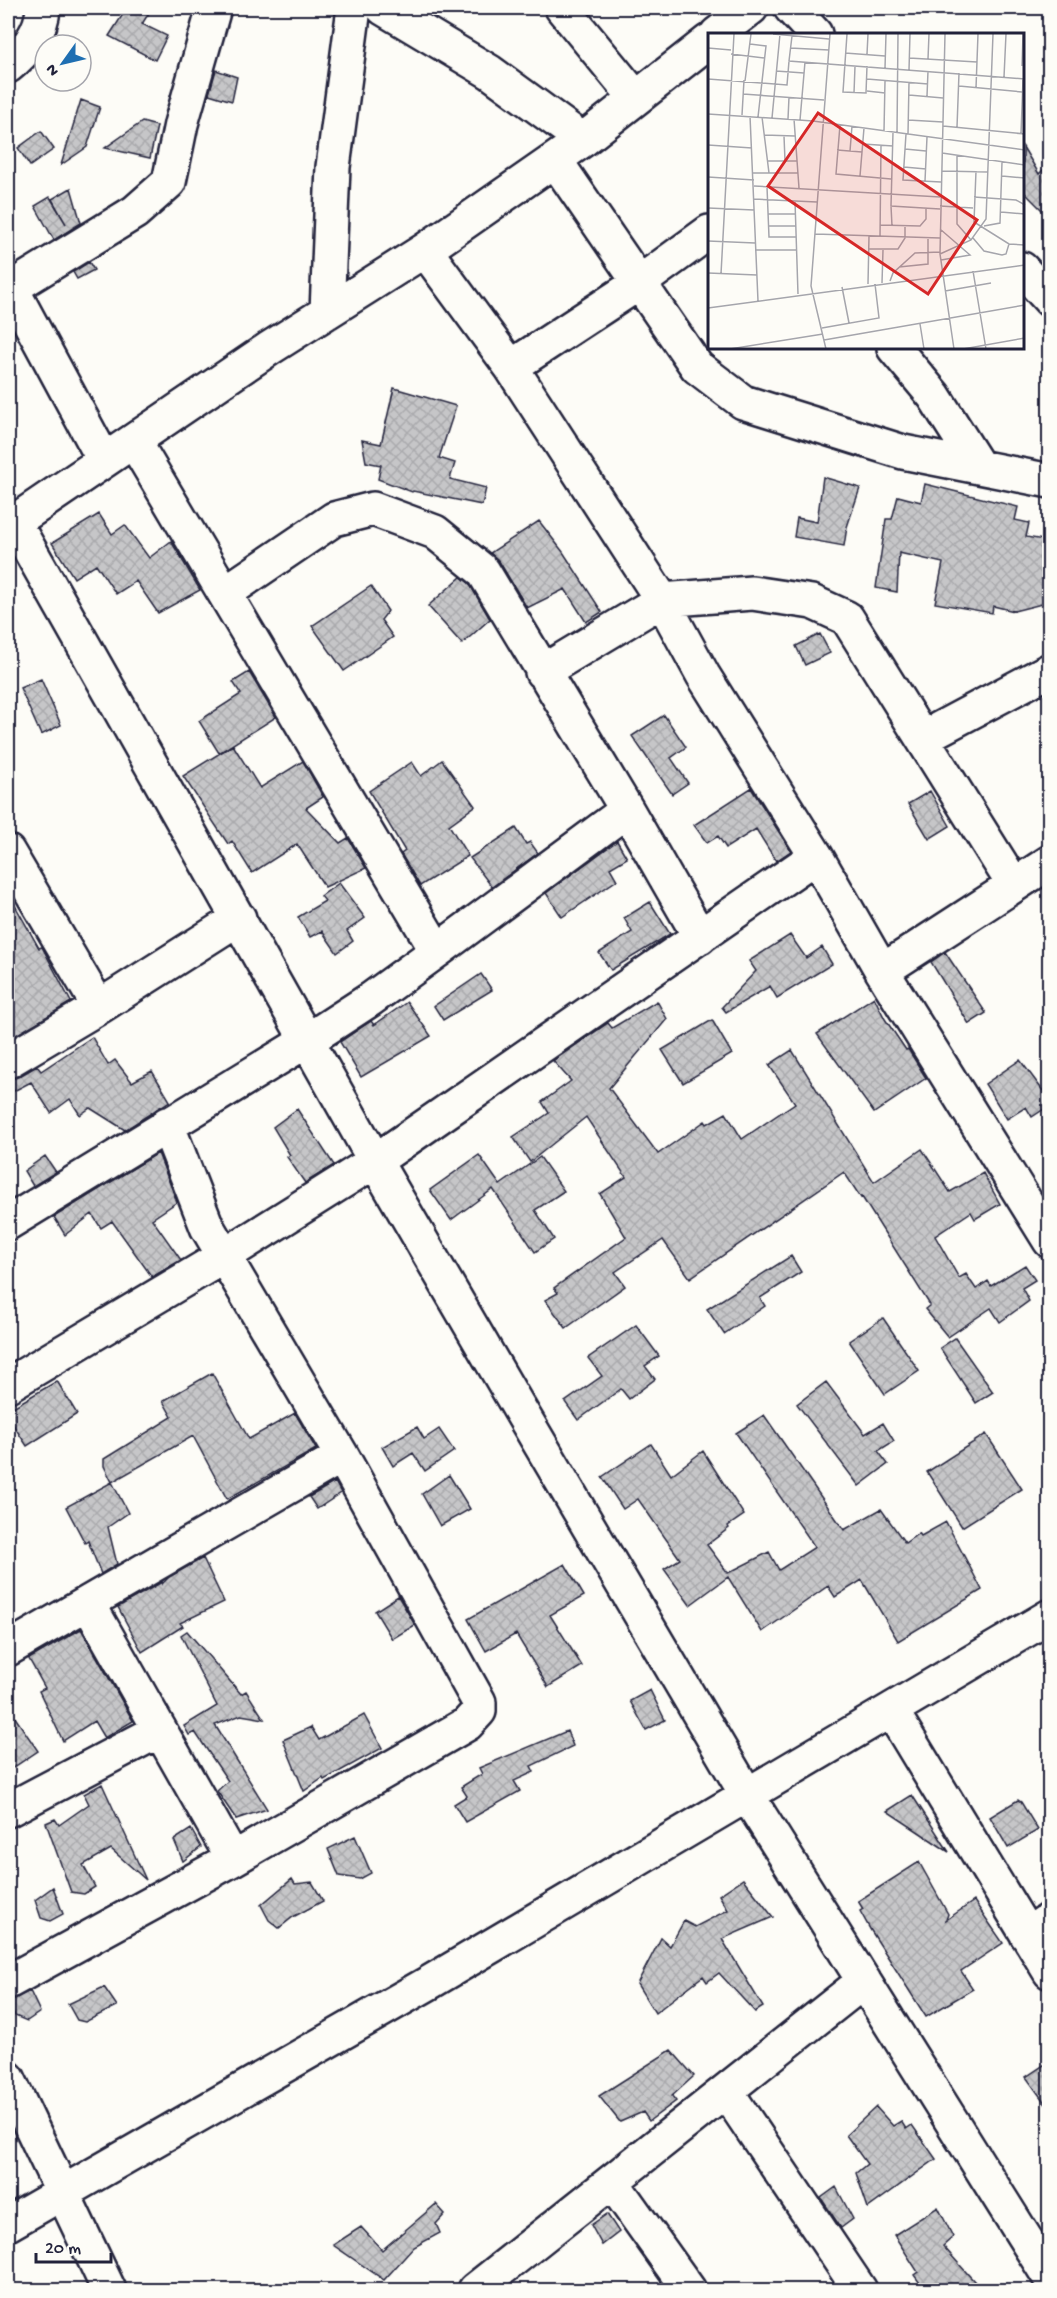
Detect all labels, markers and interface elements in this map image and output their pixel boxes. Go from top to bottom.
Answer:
north arrow [33,33,93,93]
inset map [708,33,1024,350]
text: N [42,59,64,79]
scale bar [36,2226,111,2264]
text: 20 m [45,2239,81,2260]

